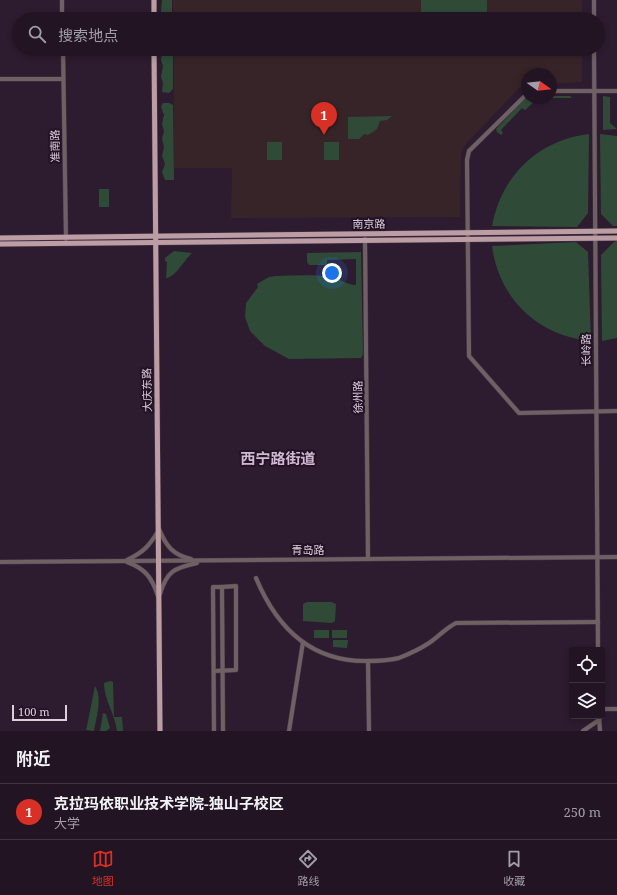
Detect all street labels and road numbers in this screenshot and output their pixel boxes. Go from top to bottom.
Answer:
street label: 准南路 [47,129,62,163]
street label: 南京路 [352,216,386,231]
street label: 长岭路 [578,334,593,367]
street label: 大庆东路 [139,368,154,412]
street label: 徐州路 [350,380,365,414]
street label: 青岛路 [292,542,325,557]

